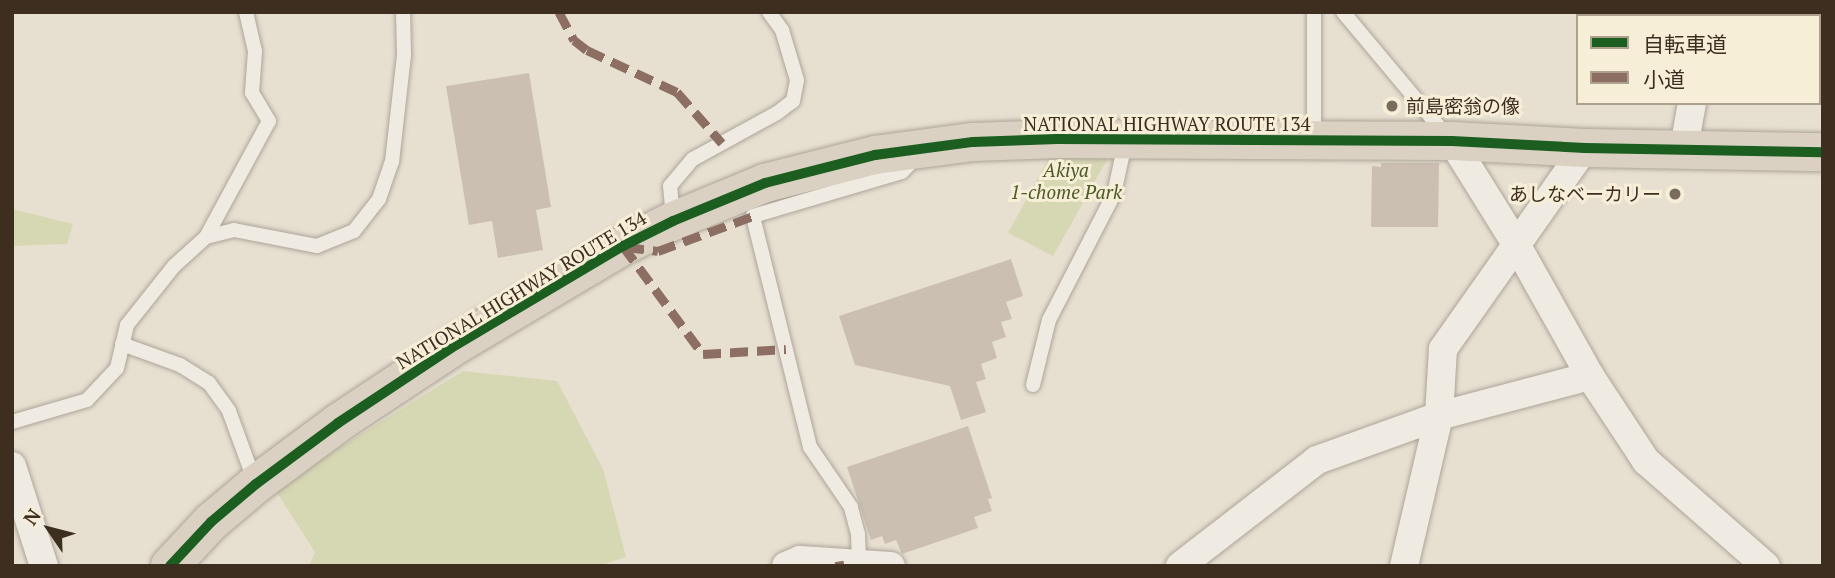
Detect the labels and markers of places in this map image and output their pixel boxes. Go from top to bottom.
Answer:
place label: 前島密翁の像 [1406,95,1520,117]
marker: 前島密翁の像 [1384,98,1400,114]
place label: あしなベーカリー [1509,183,1661,205]
marker: あしなベーカリー [1667,186,1683,202]

